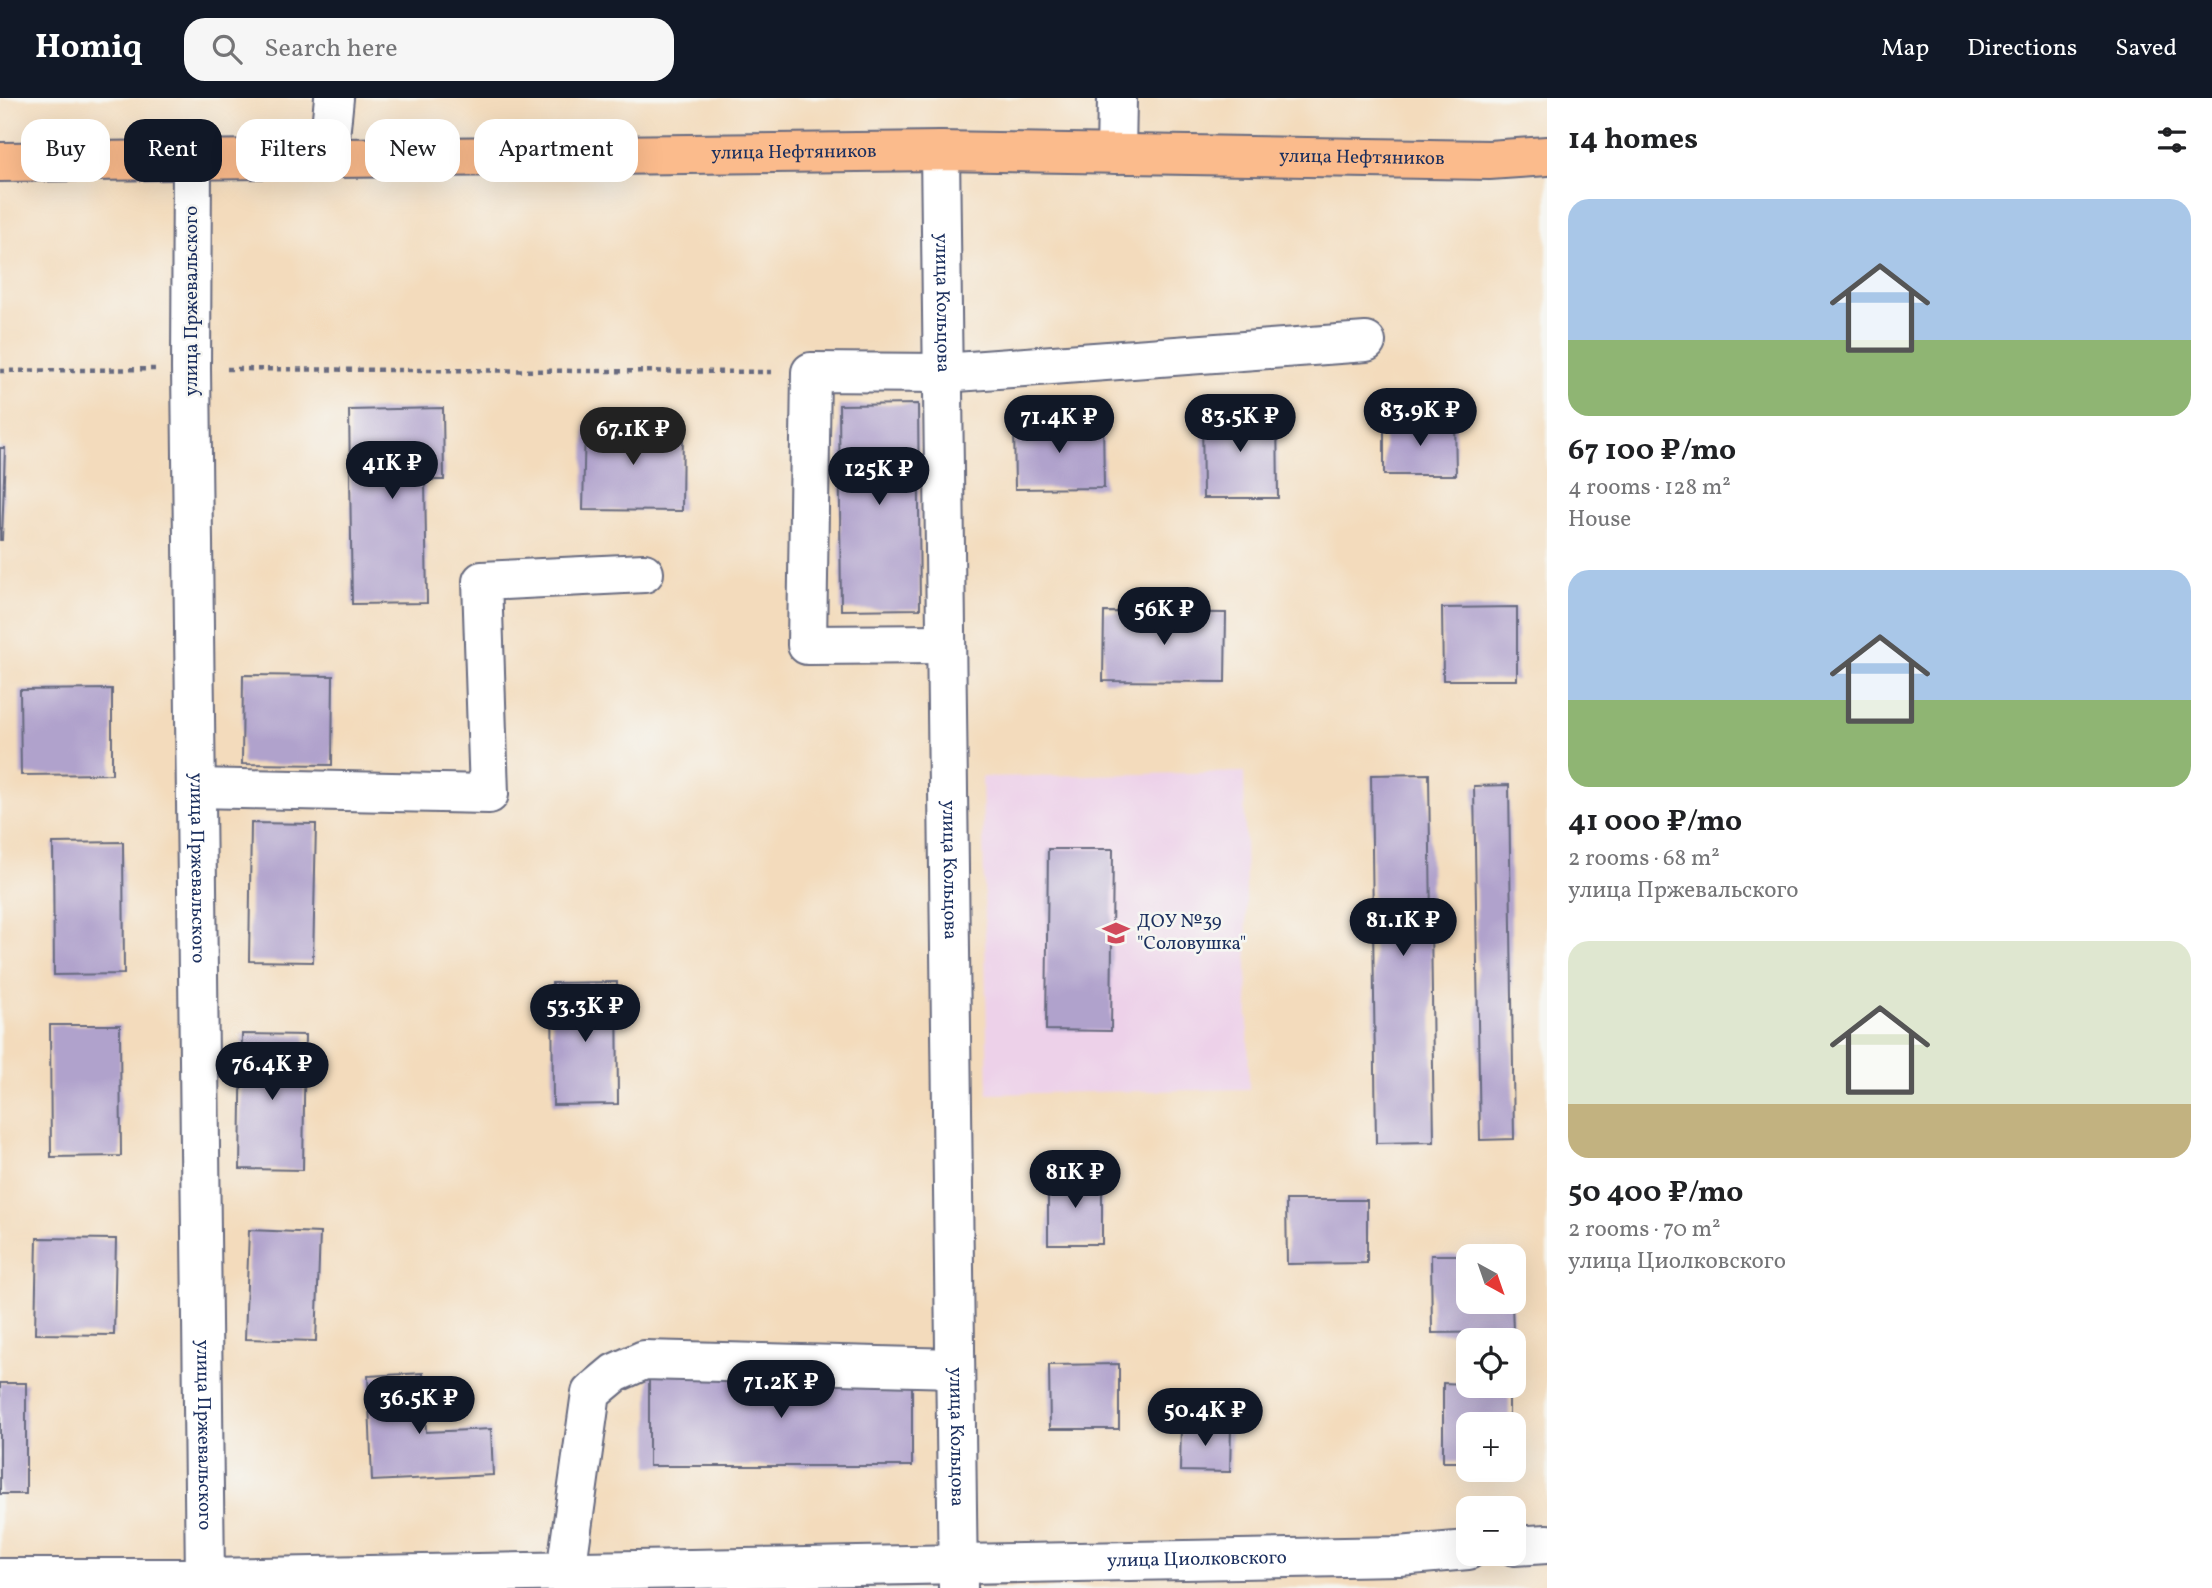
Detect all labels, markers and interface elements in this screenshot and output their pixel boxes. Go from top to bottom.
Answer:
search box [184,18,674,81]
text: Homiq [35,26,142,72]
icon: search [208,30,246,68]
text: Search here [264,31,397,67]
text: Map [1881,32,1929,66]
text: Directions [1967,32,2077,66]
text: Saved [2115,32,2177,66]
chip: Buy [21,119,110,182]
chip: Rent [124,119,222,182]
chip: Filters [236,119,351,182]
chip: New [365,119,460,182]
chip: Apartment [474,119,638,182]
text: 14 homes [1568,119,1698,161]
icon: filters [2153,121,2191,159]
street label: улица Нефтяников [711,139,877,167]
street label: улица Нефтяников [1279,144,1445,172]
street label: улица Пржевальского [179,206,205,396]
street label: улица Кольцова [928,233,956,373]
icon: home [1817,245,1943,371]
pin: 83.9K ₽ [1355,388,1485,448]
pin: 83.5K ₽ [1175,394,1305,454]
text: 83.9K ₽ [1380,395,1460,427]
pin: 71.4K ₽ [994,396,1124,455]
text: 83.5K ₽ [1201,401,1279,433]
text: 71.4K ₽ [1020,402,1098,434]
pin: 67.1K ₽ [568,408,698,467]
text: 67.1K ₽ [596,414,670,446]
text: 67 100 ₽/mo [1568,430,1736,472]
pin: 41K ₽ [343,442,441,501]
text: 41K ₽ [362,448,422,480]
pin: 125K ₽ [822,448,936,507]
text: 125K ₽ [844,454,914,486]
text: 4 rooms · 128 m² [1568,472,1731,504]
text: House [1568,504,1631,536]
pin: 56K ₽ [1115,588,1213,647]
text: 56K ₽ [1134,594,1194,626]
icon: home [1817,616,1943,742]
street label: улица Пржевальского [183,773,211,963]
street label: улица Кольцова [935,800,963,940]
text: 41 000 ₽/mo [1568,801,1742,843]
text: 2 rooms · 68 m² [1568,843,1720,875]
text: улица Пржевальского [1568,875,1799,907]
pin: 81.1K ₽ [1338,898,1468,958]
text: 81.1K ₽ [1366,905,1440,937]
place label: ДОУ №39 "Соловушка" [1137,909,1246,957]
school or university icon: ДОУ №39 "Соловушка" [1101,918,1131,948]
pin: 53.3K ₽ [520,984,650,1044]
icon: home [1817,987,1943,1113]
text: 53.3K ₽ [546,991,624,1023]
pin: 76.4K ₽ [207,1042,337,1102]
text: 76.4K ₽ [232,1049,312,1081]
pin: 81K ₽ [1026,1150,1124,1210]
text: 81K ₽ [1046,1157,1104,1189]
text: 50 400 ₽/mo [1568,1172,1743,1214]
text: 2 rooms · 70 m² [1568,1214,1721,1246]
north arrow [1456,1244,1526,1314]
map controls [1456,1244,1526,1566]
text: улица Циолковского [1568,1246,1786,1278]
button: locate [1456,1328,1526,1398]
street label: улица Пржевальского [189,1339,217,1530]
pin: 71.2K ₽ [716,1360,846,1420]
text: 71.2K ₽ [743,1367,819,1399]
street label: улица Кольцова [942,1367,970,1507]
pin: 36.5K ₽ [354,1376,484,1436]
text: 36.5K ₽ [380,1383,458,1415]
pin: 50.4K ₽ [1140,1388,1270,1448]
text: 50.4K ₽ [1164,1395,1246,1427]
button: + [1456,1412,1526,1482]
button: − [1456,1496,1526,1566]
street label: улица Циолковского [1107,1545,1287,1574]

